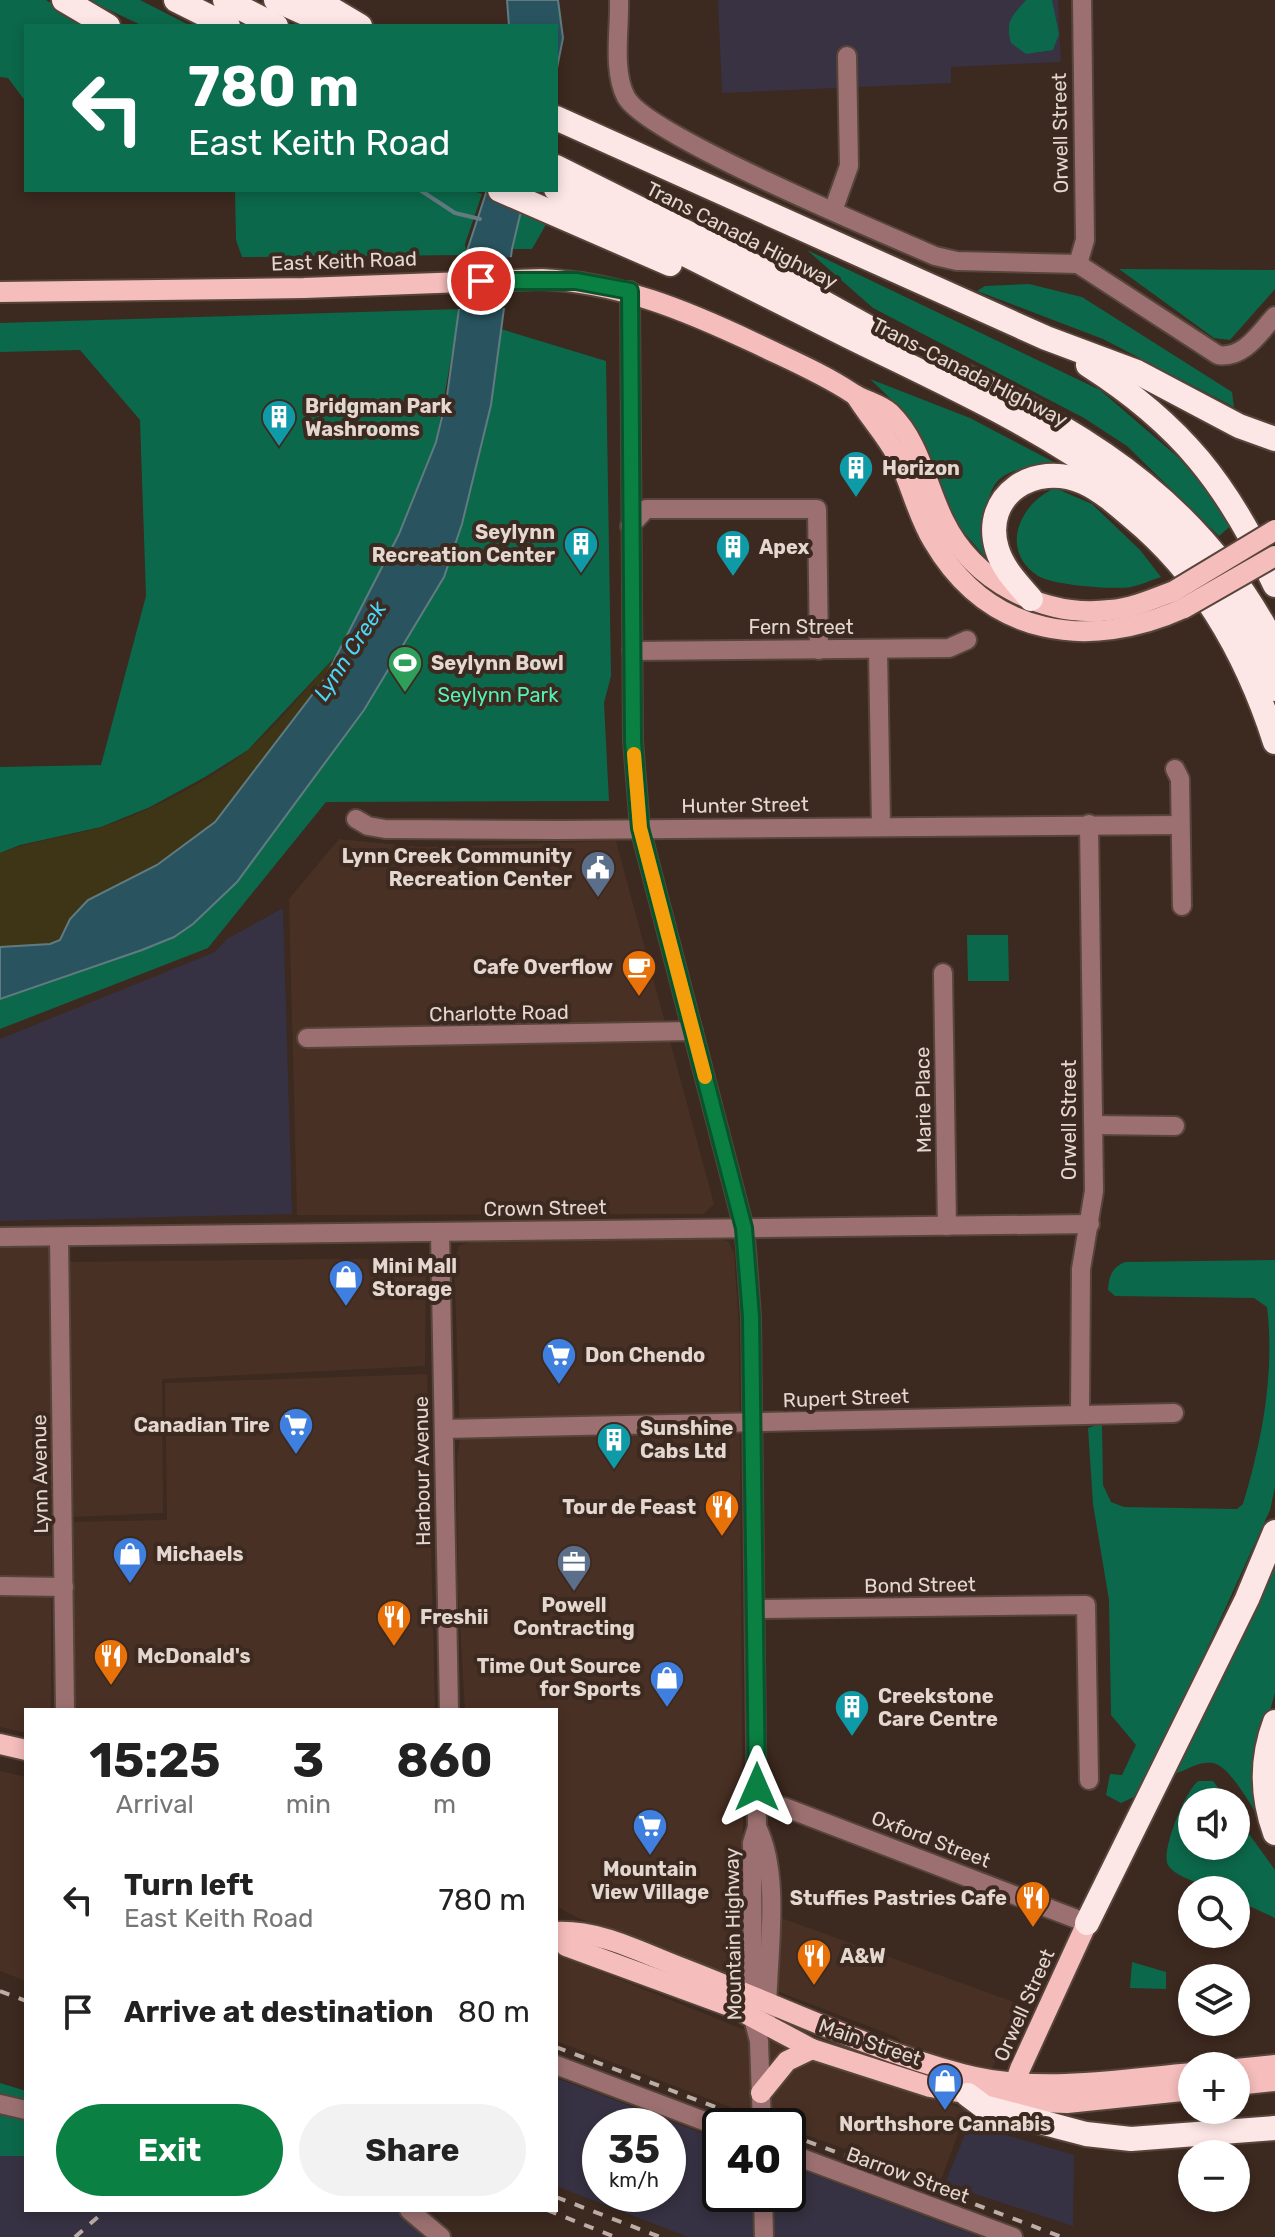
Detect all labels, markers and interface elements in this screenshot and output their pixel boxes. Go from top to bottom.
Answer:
text: 780 m [188,54,359,120]
icon: left [56,56,160,160]
street label: Orwell Street [1047,72,1073,193]
text: East Keith Road [188,121,451,164]
street label: Trans Canada Highway [642,176,842,294]
street label: East Keith Road [271,246,417,276]
pin [447,247,515,315]
icon: arrive [459,259,503,303]
street label: Trans-Canada Highway [868,312,1072,432]
place label: Bridgman Park Washrooms [305,394,453,441]
building icon: Bridgman Park Washrooms [260,398,298,448]
building icon: Horizon [837,449,875,499]
place label: Horizon [882,456,960,480]
place label: Seylynn Recreation Center [372,520,555,567]
building icon: Seylynn Recreation Center [562,525,600,575]
building icon: Apex [714,528,752,578]
place label: Apex [759,535,809,559]
water label: Lynn Creek [308,596,393,706]
street label: Fern Street [748,615,854,639]
sports icon: Seylynn Bowl [386,644,424,694]
place label: Seylynn Bowl [431,651,564,675]
park label: Seylynn Park [438,683,559,707]
street label: Hunter Street [681,792,809,818]
place label: Lynn Creek Community Recreation Center [342,844,572,891]
public building icon: Lynn Creek Community Recreation Center [579,849,617,899]
cafe icon: Cafe Overflow [620,948,658,998]
place label: Cafe Overflow [473,955,613,979]
street label: Charlotte Road [429,1000,569,1026]
street label: Marie Place [910,1047,936,1153]
street label: Orwell Street [1057,1060,1081,1180]
street label: Crown Street [483,1195,607,1221]
place label: Mini Mall Storage [372,1254,457,1301]
shop icon: Mini Mall Storage [327,1258,365,1308]
supermarket icon: Don Chendo [540,1336,578,1386]
place label: Don Chendo [585,1343,705,1367]
street label: Rupert Street [782,1384,910,1412]
street label: Harbour Avenue [409,1396,435,1546]
supermarket icon: Canadian Tire [277,1406,315,1456]
place label: Canadian Tire [134,1413,270,1437]
street label: Lynn Avenue [27,1414,53,1534]
place label: Sunshine Cabs Ltd [640,1416,734,1463]
building icon: Sunshine Cabs Ltd [595,1421,633,1471]
restaurant icon: Tour de Feast [703,1488,741,1538]
place label: Tour de Feast [562,1495,696,1519]
shop icon: Michaels [111,1535,149,1585]
place label: Michaels [156,1542,244,1566]
office icon: Powell Contracting [555,1543,593,1593]
street label: Bond Street [864,1572,976,1598]
place label: Powell Contracting [513,1593,635,1640]
restaurant icon: Freshii [375,1598,413,1648]
place label: Freshii [420,1605,489,1629]
restaurant icon: McDonald's [92,1637,130,1687]
place label: McDonald's [137,1644,250,1668]
place label: Time Out Source for Sports [477,1654,641,1701]
shop icon: Time Out Source for Sports [648,1659,686,1709]
place label: Creekstone Care Centre [878,1684,998,1731]
building icon: Creekstone Care Centre [833,1688,871,1738]
text: 15:25 [89,1732,220,1789]
text: 3 [293,1732,324,1789]
text: 860 [396,1732,493,1789]
position arrow [715,1745,799,1829]
map controls [1178,1788,1250,2212]
button: sound [1178,1788,1250,1860]
text: Arrival [116,1789,194,1820]
text: min [286,1789,331,1820]
text: m [433,1789,456,1820]
street label: Oxford Street [868,1805,994,1873]
supermarket icon: Mountain View Village [631,1807,669,1857]
street label: Mountain Highway [719,1847,747,2021]
place label: Mountain View Village [591,1857,709,1904]
text: Turn left [124,1867,254,1903]
button: search [1178,1876,1250,1948]
icon: left [56,1878,100,1922]
restaurant icon: Stuffies Pastries Cafe [1014,1879,1052,1929]
text: 780 m [438,1882,526,1918]
place label: Stuffies Pastries Cafe [790,1886,1007,1910]
text: East Keith Road [124,1903,314,1934]
restaurant icon: A&W [795,1937,833,1987]
place label: A&W [840,1944,886,1968]
street label: Orwell Street [989,1945,1060,2065]
button: layers [1178,1964,1250,2036]
icon: arrive [56,1990,100,2034]
text: Arrive at destination [124,1994,434,2030]
text: 80 m [458,1994,530,2030]
street label: Main Street [816,2013,924,2071]
button: + [1178,2052,1250,2124]
shop icon: Northshore Cannabis [926,2062,964,2112]
button: Exit [56,2104,283,2196]
button: Share [299,2104,526,2196]
speed limit sign: 40 [702,2108,806,2212]
place label: Northshore Cannabis [839,2112,1051,2136]
text: 35 [608,2126,660,2173]
button: − [1178,2140,1250,2212]
street label: Barrow Street [843,2142,973,2208]
text: km/h [609,2168,659,2192]

